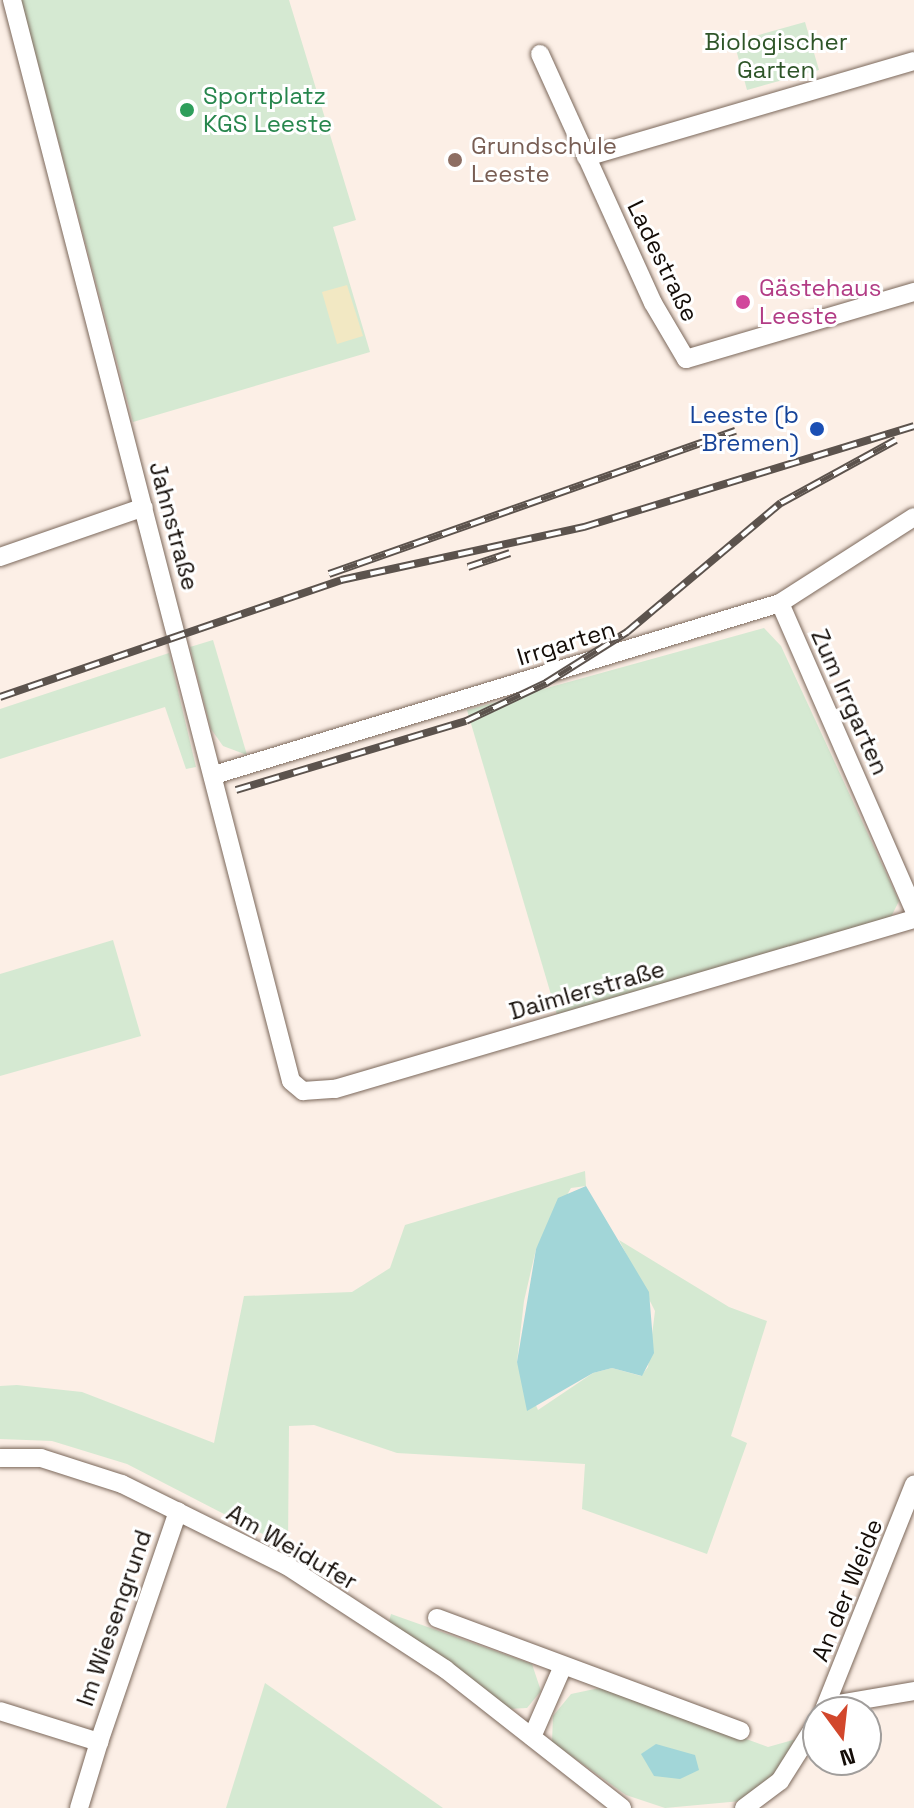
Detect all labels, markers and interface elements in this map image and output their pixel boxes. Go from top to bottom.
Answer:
park label: Biologischer Garten [704,28,848,84]
place label: Sportplatz KGS Leeste [203,82,332,138]
marker: Sportplatz KGS Leeste [178,101,196,119]
place label: Grundschule Leeste [471,132,617,188]
marker: Grundschule Leeste [446,151,464,169]
street label: Ladestraße [621,196,705,326]
place label: Gästehaus Leeste [759,274,881,330]
marker: Gästehaus Leeste [734,293,752,311]
place label: Leeste (b Bremen) [690,401,799,457]
marker: Leeste (b Bremen) [806,418,828,440]
street label: Jahnstraße [143,459,205,593]
street label: Irrgarten [513,614,619,672]
street label: Zum Irrgarten [805,625,895,779]
street label: Daimlerstraße [506,954,668,1026]
street label: Am Weidufer [222,1498,362,1596]
street label: An der Weide [805,1514,889,1666]
street label: Im Wiesengrund [70,1526,158,1710]
north arrow [802,1696,882,1776]
text: N [837,1742,858,1773]

